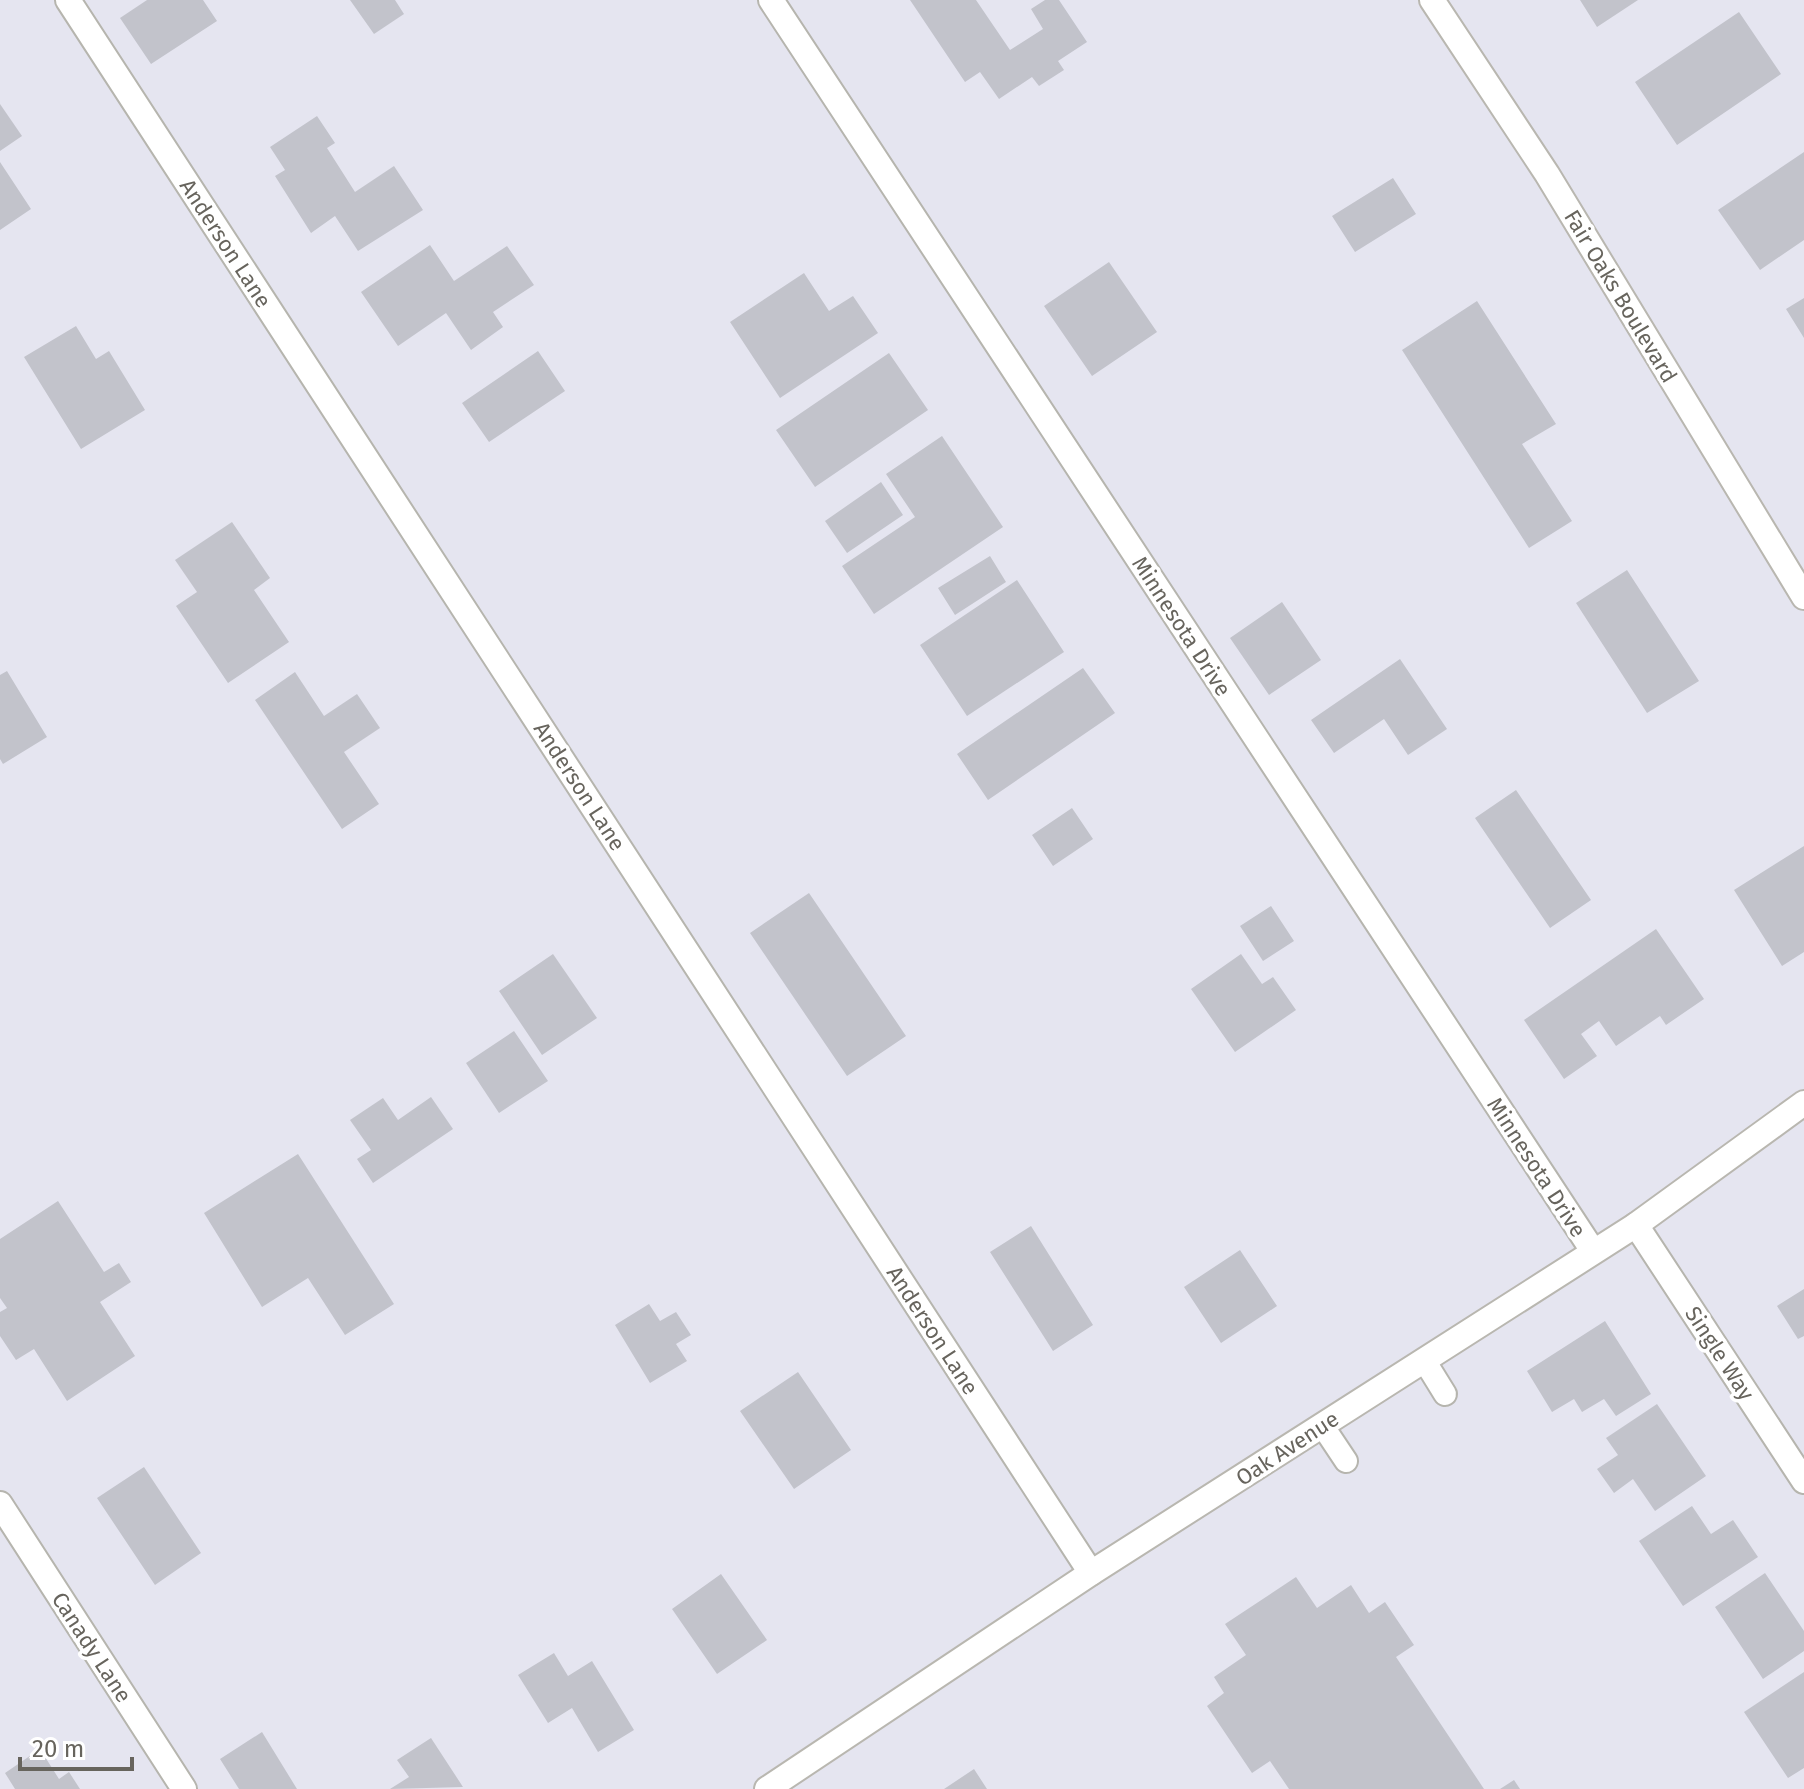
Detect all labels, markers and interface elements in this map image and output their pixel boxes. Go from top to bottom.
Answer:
street label: Anderson Lane [174,174,277,313]
street label: Fair Oaks Boulevard [1558,205,1683,388]
street label: Minnesota Drive [1126,551,1237,701]
street label: Anderson Lane [528,717,631,856]
street label: Minnesota Drive [1481,1092,1592,1242]
street label: Anderson Lane [881,1261,984,1400]
street label: Single Way [1679,1301,1760,1405]
street label: Oak Avenue [1231,1405,1344,1492]
street label: Canady Lane [46,1587,137,1708]
scale bar [20,1721,132,1771]
text: 20 m [32,1735,84,1763]

